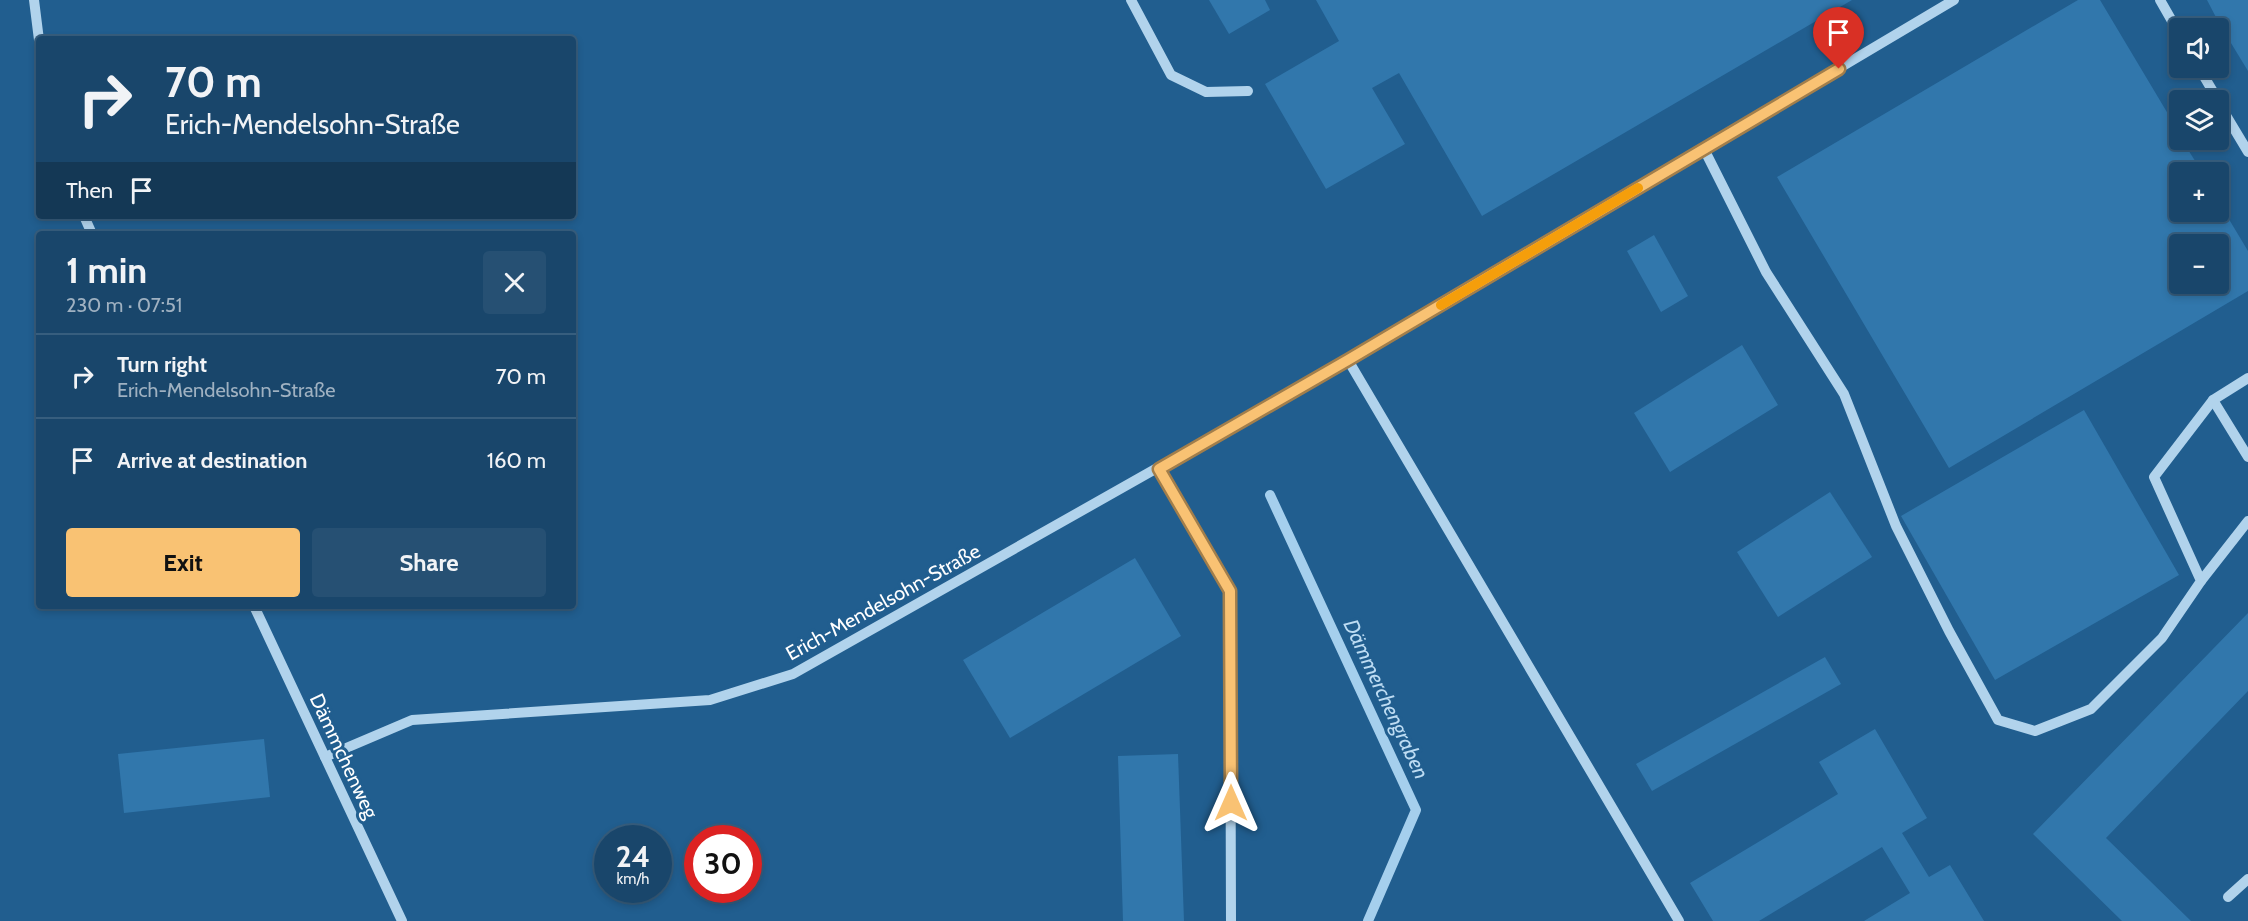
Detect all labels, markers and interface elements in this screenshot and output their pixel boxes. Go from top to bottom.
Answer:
pin [1813,7,1864,69]
icon: arrive [1822,16,1855,49]
map controls [2169,18,2229,294]
button: sound [2169,18,2229,78]
text: 70 m [165,56,262,108]
icon: right [66,60,144,138]
button: layers [2169,90,2229,150]
text: Erich-Mendelsohn-Straße [165,108,460,141]
button: + [2169,162,2229,222]
icon: arrive [125,174,158,207]
text: Then [66,177,113,204]
button: − [2169,234,2229,294]
text: 1 min [66,248,147,292]
button: close [483,251,546,314]
text: 230 m · 07:51 [66,293,182,317]
text: Turn right [117,351,207,378]
icon: right [66,360,99,393]
text: 70 m [496,363,546,390]
text: Erich-Mendelsohn-Straße [117,378,335,402]
icon: arrive [66,444,99,477]
text: Arrive at destination [117,447,307,474]
text: 160 m [487,447,546,474]
button: Exit [66,528,300,597]
button: Share [312,528,546,597]
street label: Erich-Mendelsohn-Straße [782,539,984,665]
water label: Dämmerchengraben [1338,615,1434,783]
street label: Dämmchenweg [305,690,384,823]
position arrow [1199,771,1263,835]
speed limit sign: 30 [684,825,762,903]
text: 24 [616,838,650,875]
text: km/h [617,870,649,888]

